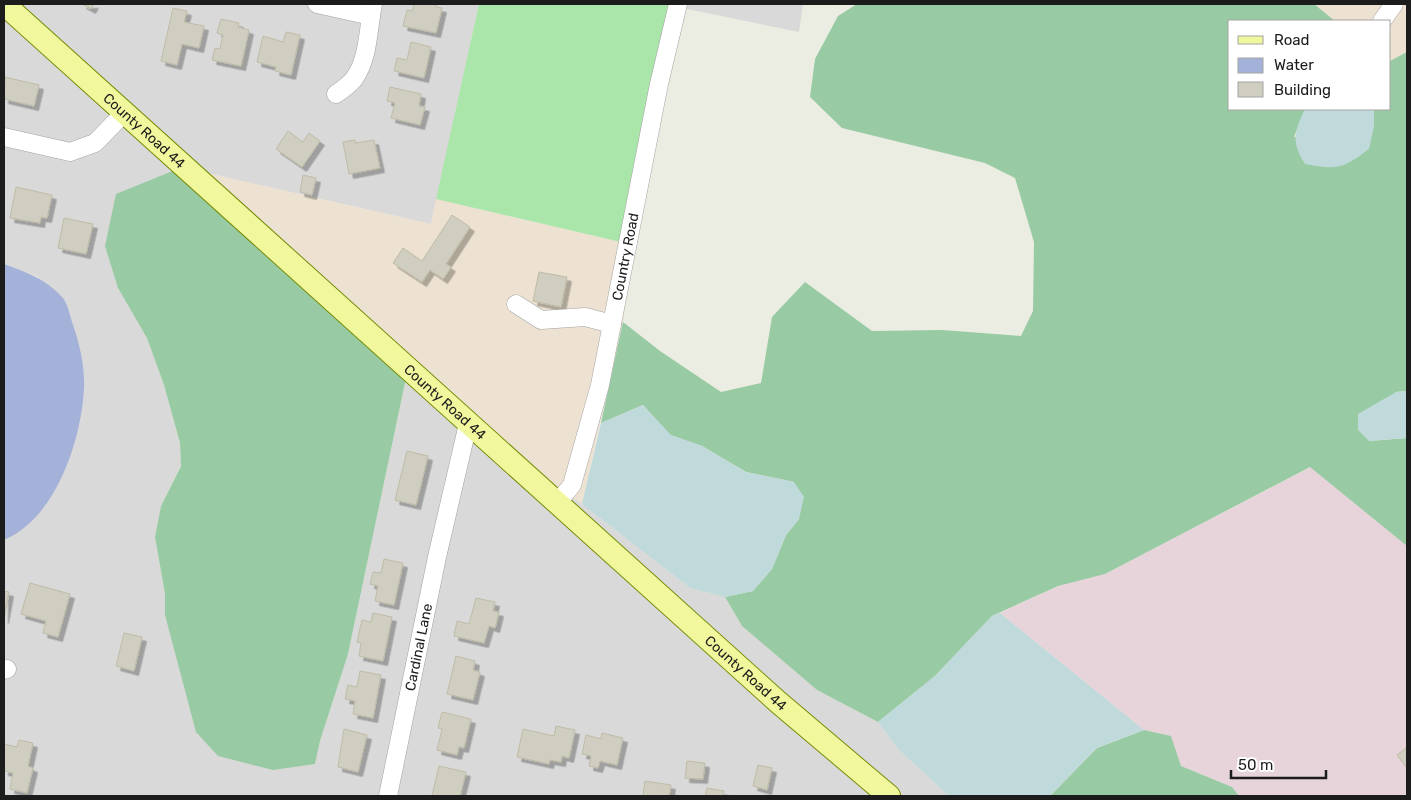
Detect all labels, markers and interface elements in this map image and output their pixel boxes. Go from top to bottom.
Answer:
legend [1228,20,1391,110]
text: Road [1274,31,1310,49]
text: Water [1274,56,1314,74]
text: Building [1274,81,1331,99]
street label: County Road 44 [100,89,189,172]
street label: Country Road [608,211,642,302]
street label: County Road 44 [401,360,490,443]
street label: Cardinal Lane [401,602,436,692]
street label: County Road 44 [701,632,791,715]
scale bar [1231,748,1326,780]
text: 50 m [1238,756,1273,774]

